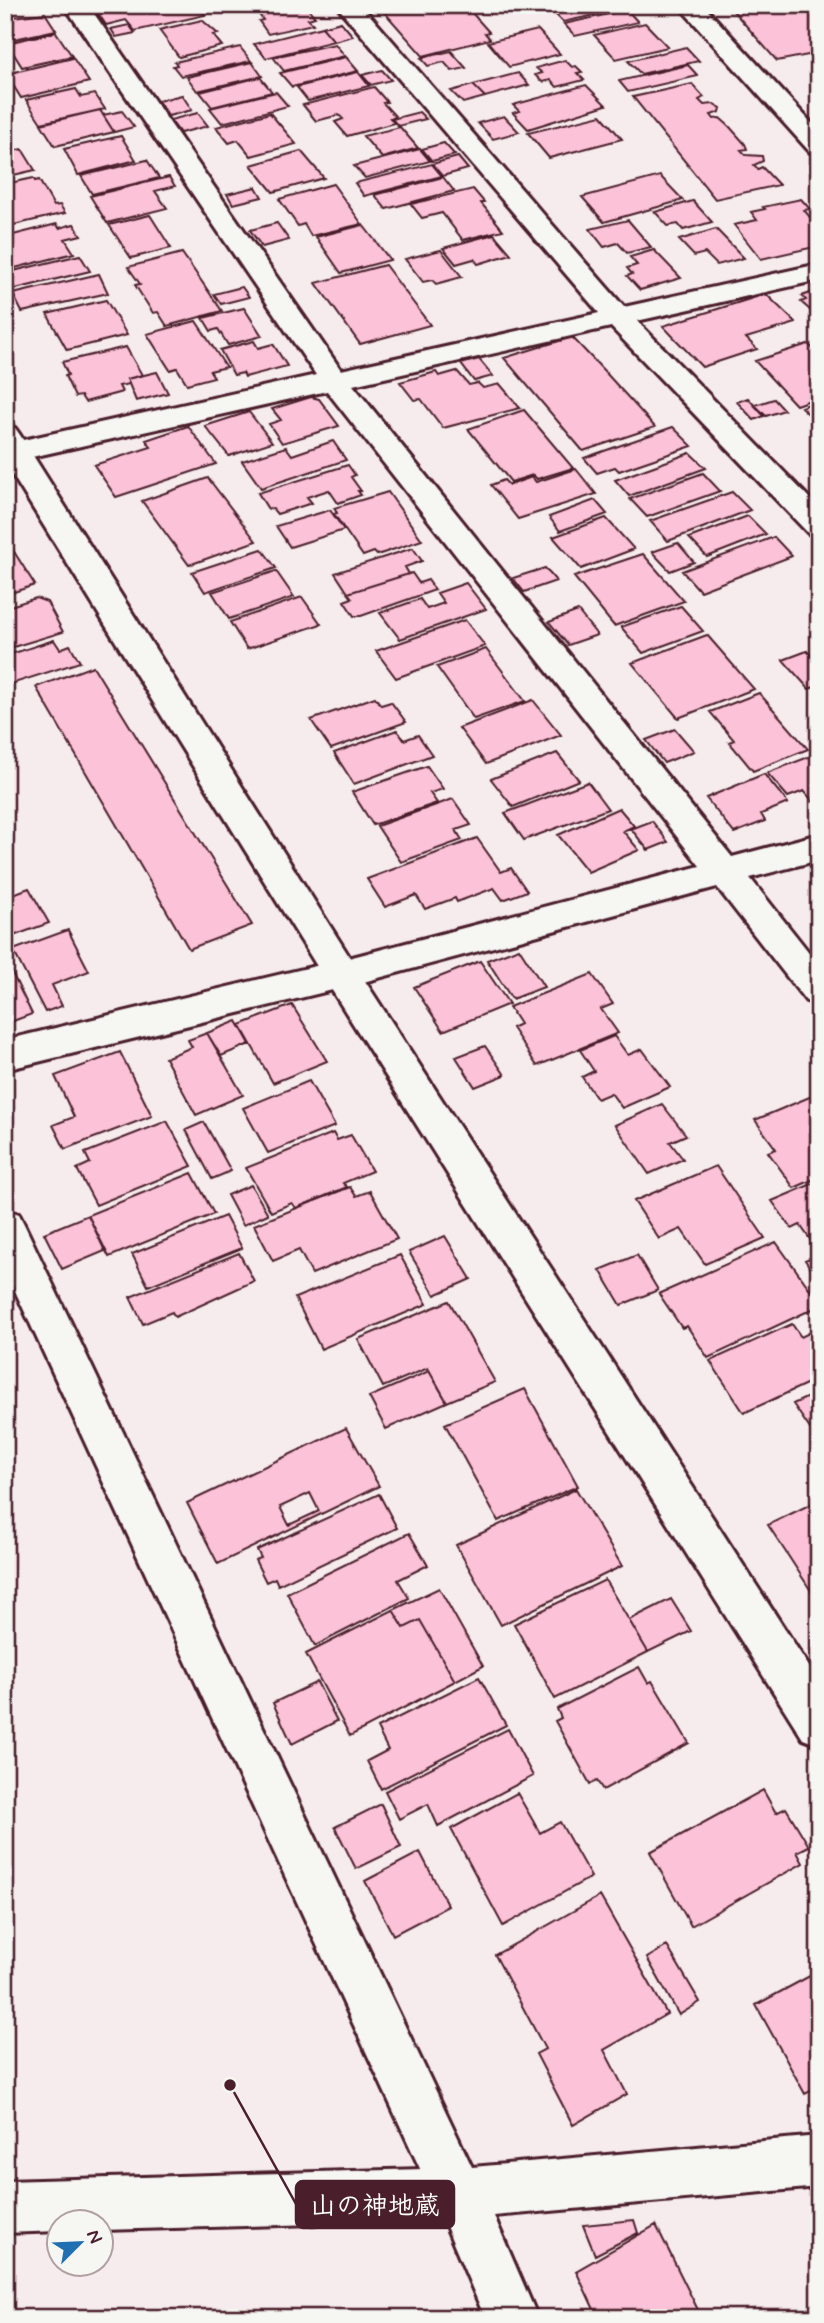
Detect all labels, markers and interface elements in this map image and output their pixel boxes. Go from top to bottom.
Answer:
callout: 山の神地蔵 [296,2181,454,2228]
text: 山の神地蔵 [310,2190,440,2224]
north arrow [46,2208,116,2278]
text: N [80,2226,108,2248]

